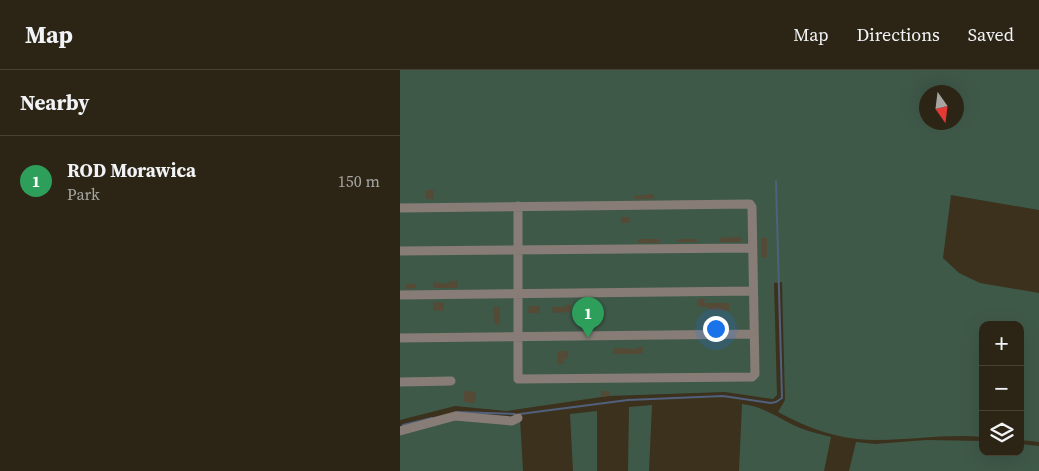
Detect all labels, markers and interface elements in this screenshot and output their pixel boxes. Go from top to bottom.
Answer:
text: Map [25,18,73,51]
text: Map [793,22,829,47]
text: Directions [857,22,940,47]
text: Saved [968,22,1014,47]
north arrow [919,85,964,130]
text: Nearby [20,88,90,117]
text: ROD Morawica [67,157,196,183]
text: 1 [32,170,40,192]
text: 150 m [338,170,380,192]
text: Park [67,183,100,205]
pin: 1 [572,297,604,338]
your location [703,316,729,342]
map controls [979,321,1024,456]
button: + [979,321,1024,366]
button: − [979,366,1024,411]
button: layers [979,411,1024,456]

